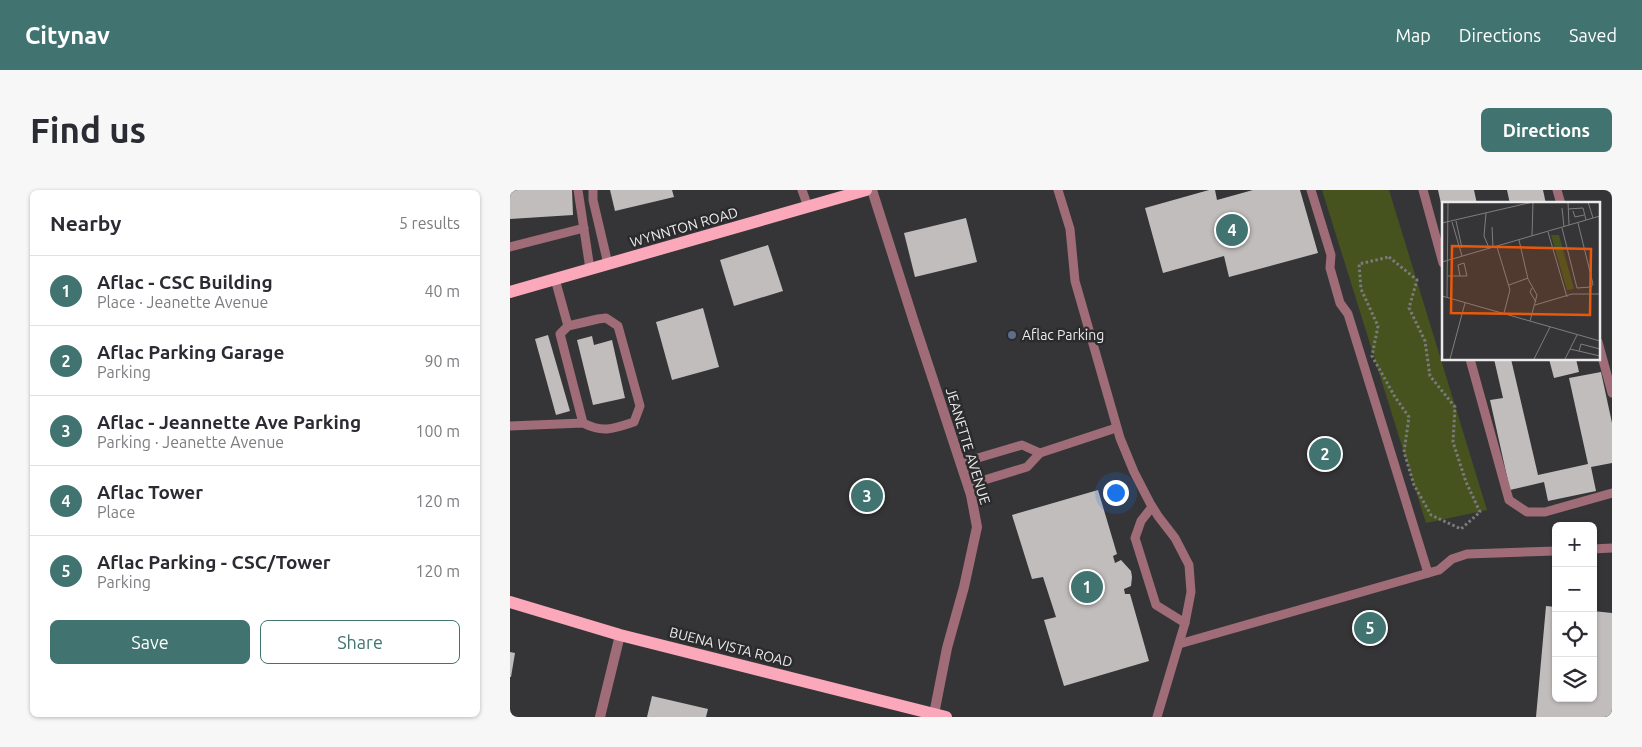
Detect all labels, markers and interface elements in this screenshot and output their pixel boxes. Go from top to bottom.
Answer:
text: Citynav [25,22,110,49]
text: Map [1395,25,1431,45]
text: Directions [1459,25,1541,45]
text: Saved [1569,25,1617,45]
button: Directions [1481,108,1612,152]
text: Find us [30,110,146,150]
inset map [1442,202,1600,360]
street label: WYNNTON ROAD [628,204,740,250]
text: Nearby [50,211,121,235]
pin: 4 [1216,211,1248,249]
text: 5 results [399,214,460,232]
text: Aflac - CSC Building [97,271,273,293]
text: 1 [61,282,71,300]
text: 40 m [424,282,460,300]
text: Place · Jeanette Avenue [97,293,268,311]
place label: Aflac Parking [1022,327,1104,343]
marker: Aflac Parking [1006,329,1018,341]
text: Aflac Parking Garage [97,341,284,363]
text: 2 [61,352,71,370]
text: 90 m [424,352,460,370]
text: Parking [97,363,151,381]
street label: JEANETTE AVENUE [943,386,993,507]
text: Aflac - Jeannette Ave Parking [97,411,361,433]
text: 3 [61,422,71,440]
text: 100 m [415,422,460,440]
text: Parking · Jeanette Avenue [97,433,284,451]
pin: 2 [1309,435,1341,473]
pin: 3 [851,477,883,515]
your location [1103,480,1129,506]
text: Aflac Tower [97,481,203,503]
text: 4 [61,492,71,510]
text: 120 m [415,492,460,510]
text: Place [97,503,135,521]
map controls [1552,522,1597,702]
button: + [1552,522,1597,567]
text: Aflac Parking - CSC/Tower [97,551,331,573]
text: 5 [61,562,71,580]
text: 120 m [415,562,460,580]
button: − [1552,567,1597,612]
pin: 1 [1071,568,1103,606]
text: Parking [97,573,151,591]
pin: 5 [1354,609,1386,647]
button: locate [1552,612,1597,657]
button: Save [50,620,250,664]
button: Share [260,620,460,664]
street label: BUENA VISTA ROAD [668,624,794,670]
button: layers [1552,657,1597,702]

